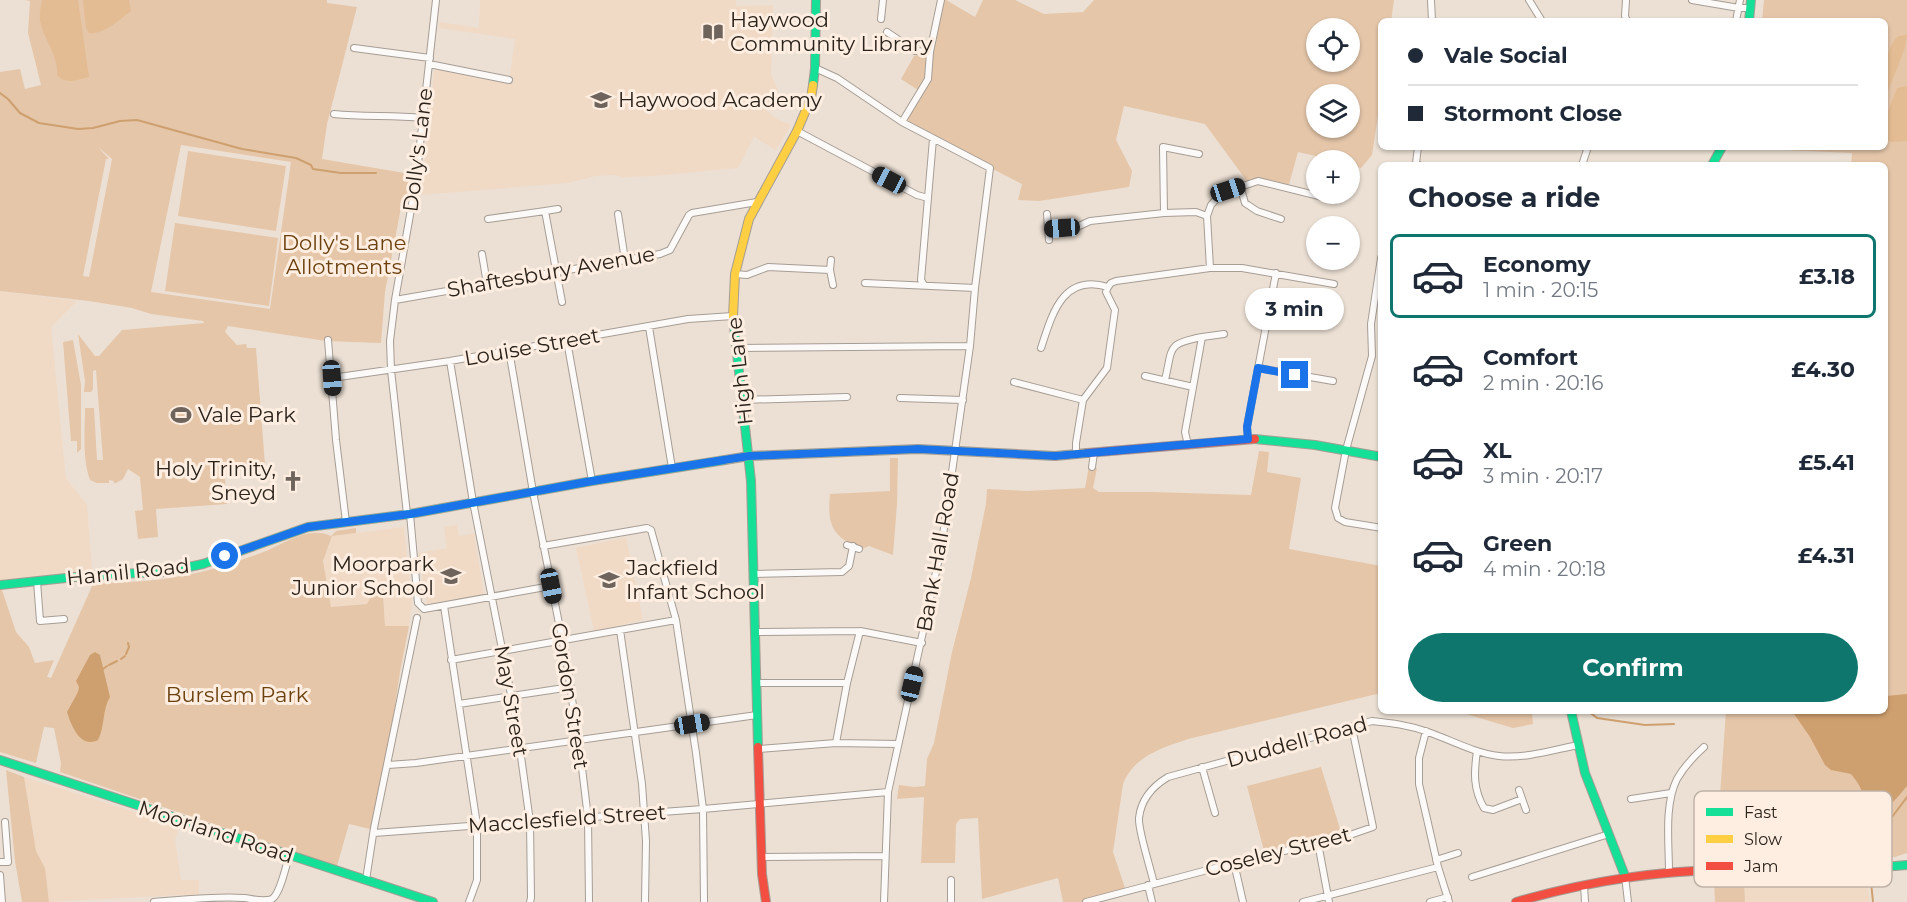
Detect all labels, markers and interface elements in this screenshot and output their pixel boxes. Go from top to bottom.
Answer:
place label: Haywood Community Library [730,7,933,56]
map controls [1306,18,1360,270]
button: locate [1306,18,1360,72]
library icon: Haywood Community Library [701,20,725,44]
text: Vale Social [1444,42,1568,69]
button: layers [1306,84,1360,138]
street label: Dolly's Lane [397,87,438,213]
place label: Haywood Academy [618,87,823,112]
school or university icon: Haywood Academy [589,88,613,112]
text: Stormont Close [1444,100,1622,127]
button: + [1306,150,1360,204]
car [869,164,909,196]
car [1208,176,1248,204]
text: Choose a ride [1408,181,1600,214]
button: − [1306,216,1360,270]
car [1043,218,1081,238]
park label: Dolly's Lane Allotments [282,230,406,279]
street label: Shaftesbury Avenue [445,241,657,302]
icon: car [1411,249,1465,303]
text: Economy [1483,251,1591,278]
text: £3.18 [1799,263,1855,290]
text: 1 min · 20:15 [1483,278,1598,302]
callout: 3 min [1246,288,1344,330]
text: 3 min [1265,297,1324,321]
street label: High Lane [721,316,758,426]
street label: Louise Street [462,322,602,371]
icon: car [1411,342,1465,396]
text: Comfort [1483,344,1578,371]
text: £4.30 [1791,356,1855,383]
car [322,359,342,397]
route end [1281,361,1308,388]
text: 2 min · 20:16 [1483,371,1603,395]
place label: Vale Park [198,402,296,427]
sports icon: Vale Park [169,403,193,427]
icon: car [1411,435,1465,489]
text: XL [1483,437,1512,464]
text: £5.41 [1799,449,1855,476]
place label: Holy Trinity, Sneyd [155,456,276,505]
text: 3 min · 20:17 [1483,464,1603,488]
church icon: Holy Trinity, Sneyd [281,469,305,493]
street label: Bank Hall Road [911,470,964,634]
icon: car [1411,528,1465,582]
text: Green [1483,530,1552,557]
route start [211,542,238,569]
text: £4.31 [1798,542,1855,569]
place label: Moorpark Junior School [291,551,434,600]
street label: Hamil Road [65,553,191,590]
place label: Jackfield Infant School [625,555,765,604]
text: 4 min · 20:18 [1483,557,1606,581]
school or university icon: Moorpark Junior School [439,564,463,588]
car [539,567,563,605]
school or university icon: Jackfield Infant School [597,568,621,592]
street label: Gordon Street [547,621,594,771]
button: Confirm [1408,633,1858,702]
street label: May Street [489,643,534,758]
car [899,664,925,704]
park label: Burslem Park [166,682,309,707]
street label: Duddell Road [1224,711,1370,772]
car [673,712,711,736]
legend [1694,791,1892,887]
street label: Moorland Road [135,795,297,868]
street label: Macclesfield Street [467,799,667,838]
text: Fast [1744,803,1778,822]
street label: Coseley Street [1203,821,1353,882]
text: Slow [1744,830,1782,849]
text: Jam [1743,857,1778,876]

